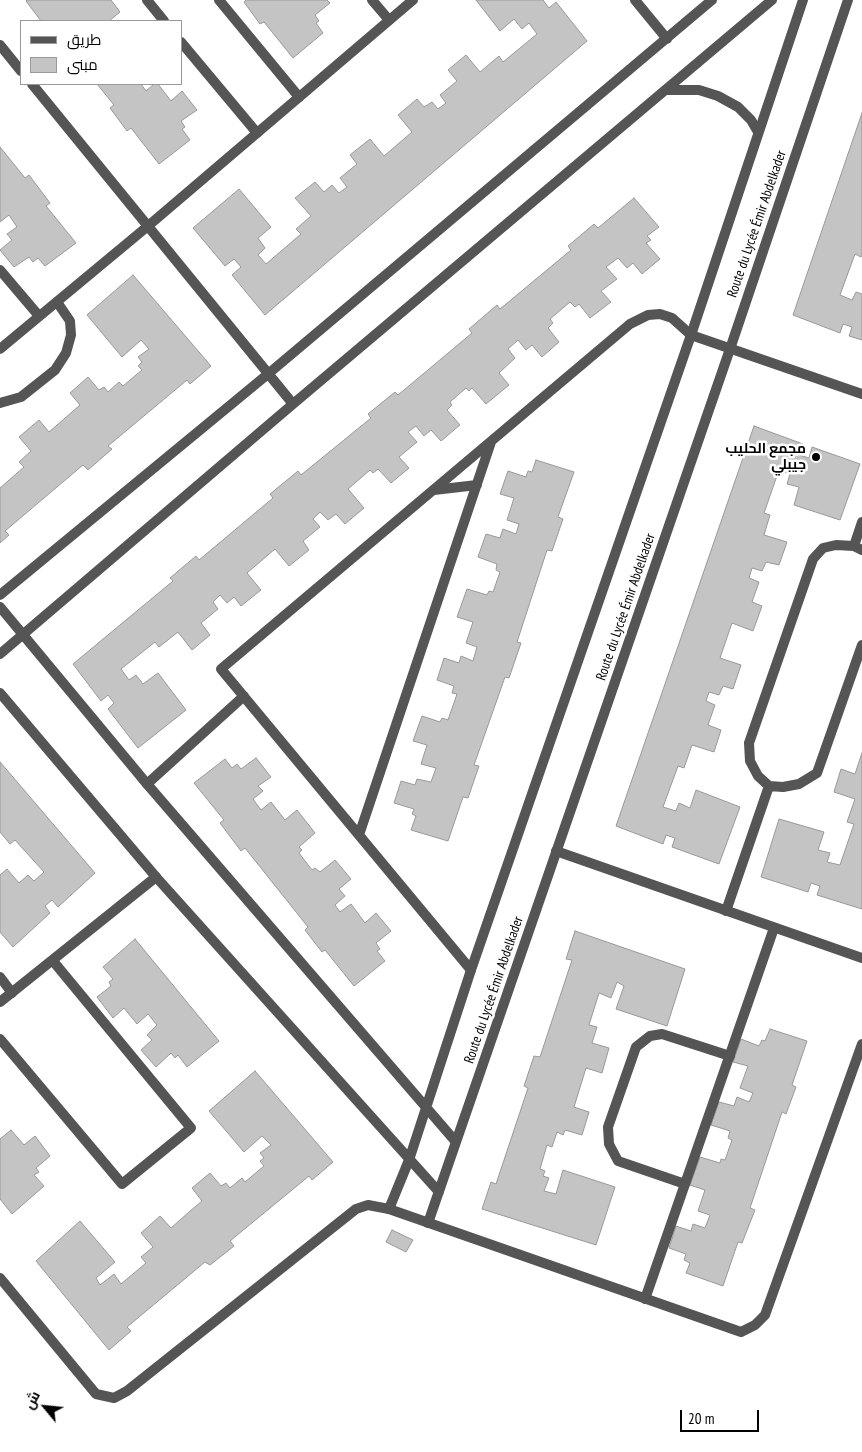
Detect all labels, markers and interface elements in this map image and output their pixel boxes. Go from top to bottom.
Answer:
legend [20,20,182,85]
text: طريق [67,30,101,49]
text: مبنى [67,55,98,74]
street label: Route du Lycée Émir Abdelkader [724,148,790,300]
place label: مجمع الحليب جيبلي [725,441,806,474]
marker: مجمع الحليب جيبلي [810,451,822,463]
street label: Route du Lycée Émir Abdelkader [593,531,659,683]
street label: Route du Lycée Émir Abdelkader [461,914,527,1066]
north arrow [20,1382,70,1432]
text: ش [20,1388,44,1412]
scale bar [682,1400,761,1432]
text: 20 m [688,1409,714,1428]

